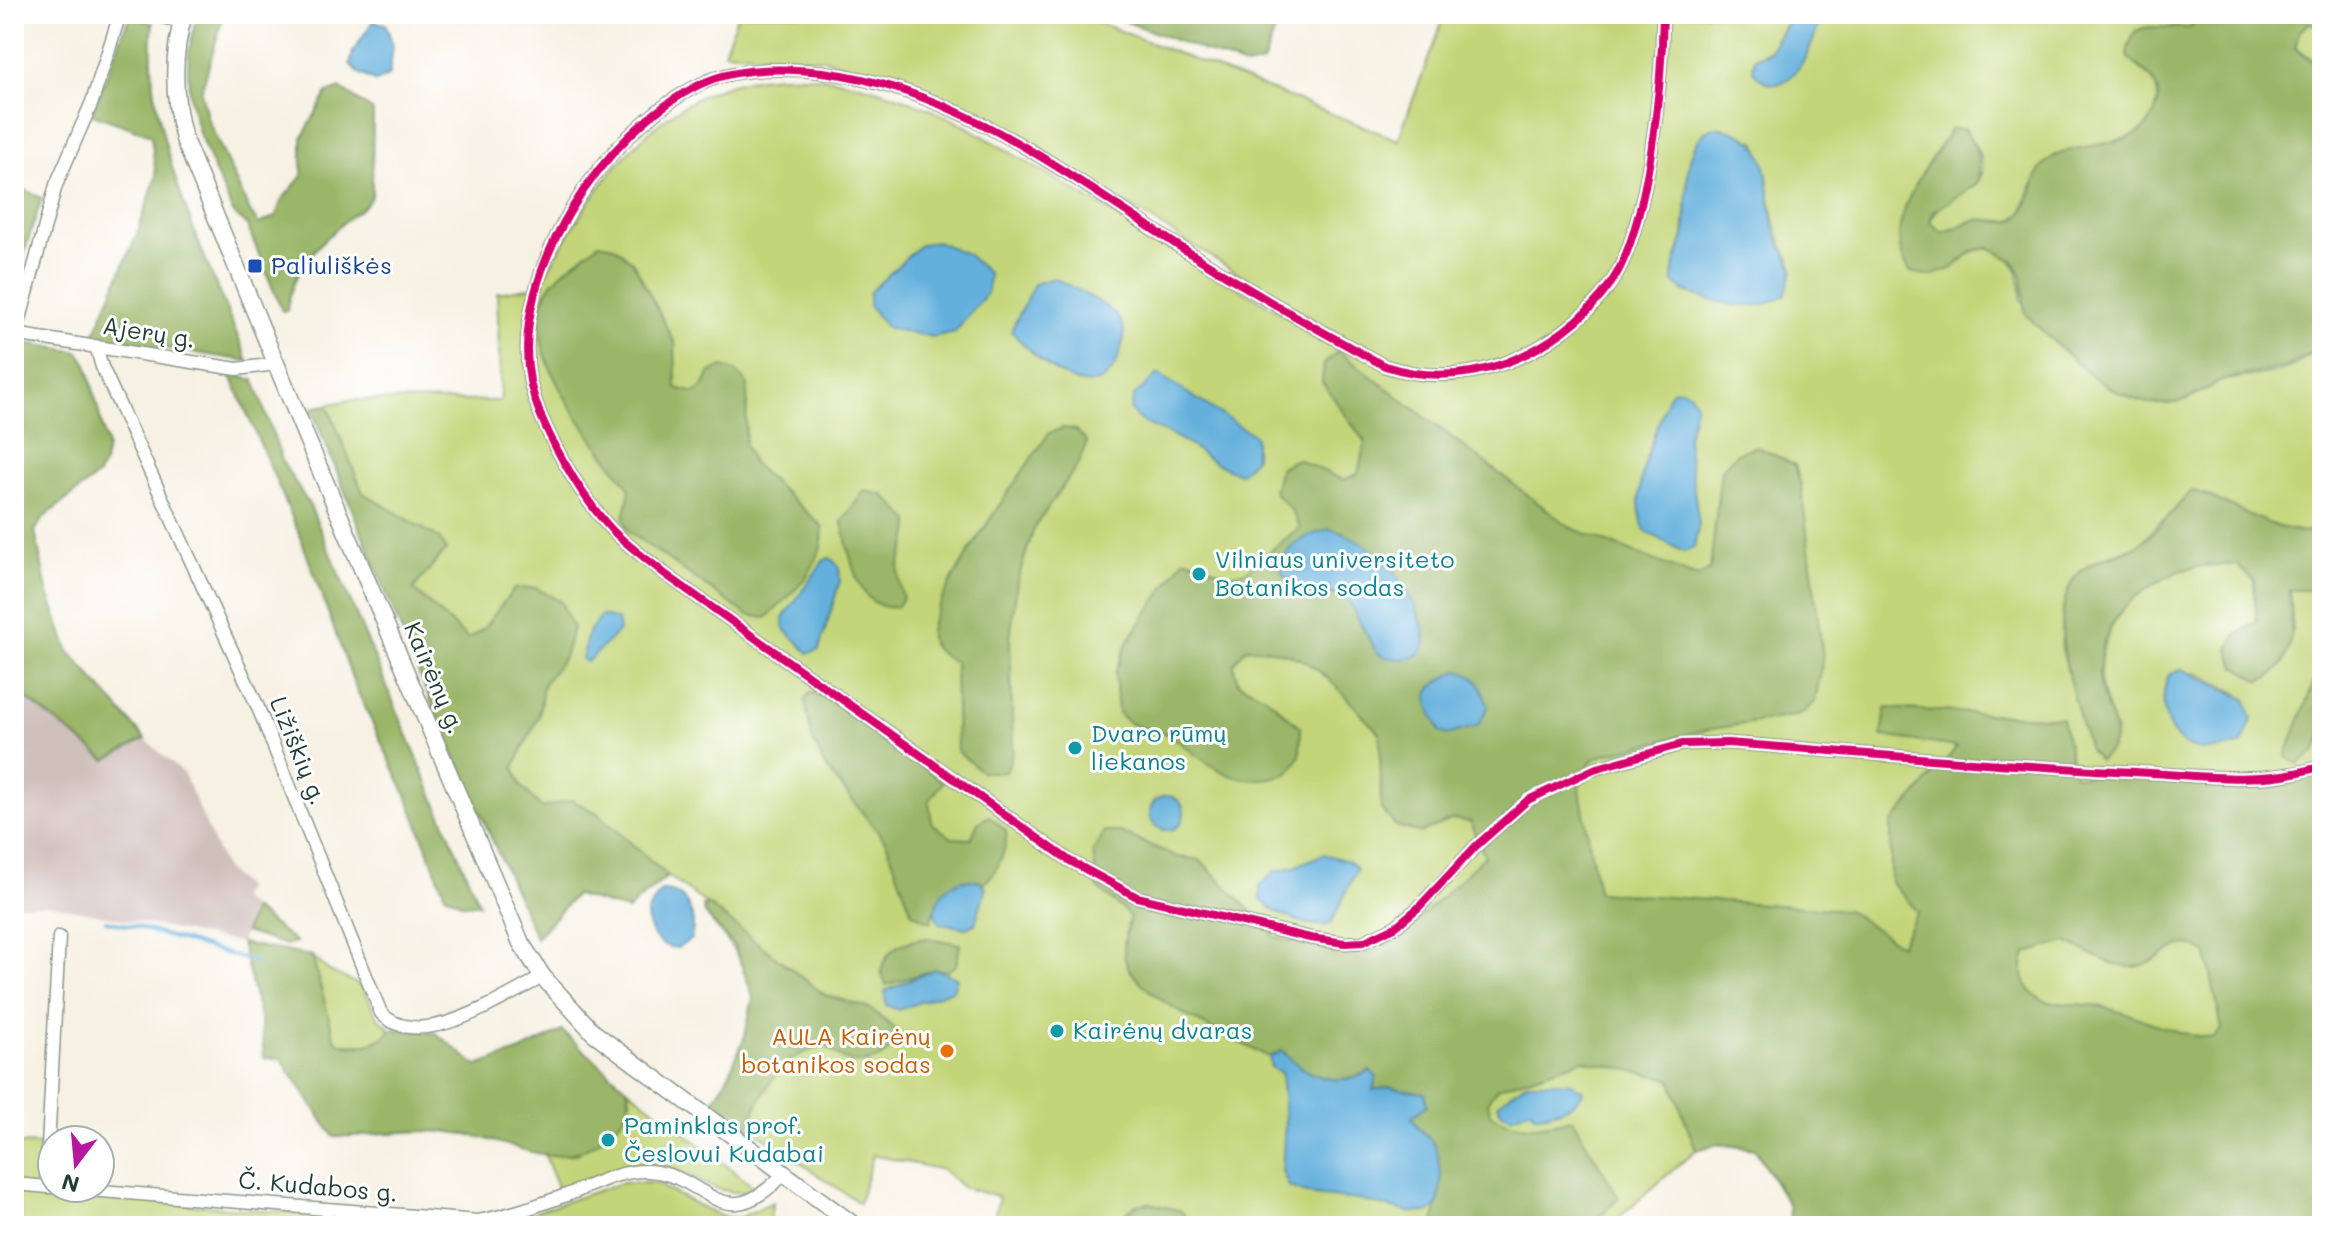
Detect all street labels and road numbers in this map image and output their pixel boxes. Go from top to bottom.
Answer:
street label: Ajerų g. [101,309,198,354]
street label: Kairėnų g. [398,617,473,738]
street label: Ližiškių g. [264,692,335,809]
street label: Č. Kudabos g. [237,1163,399,1208]

